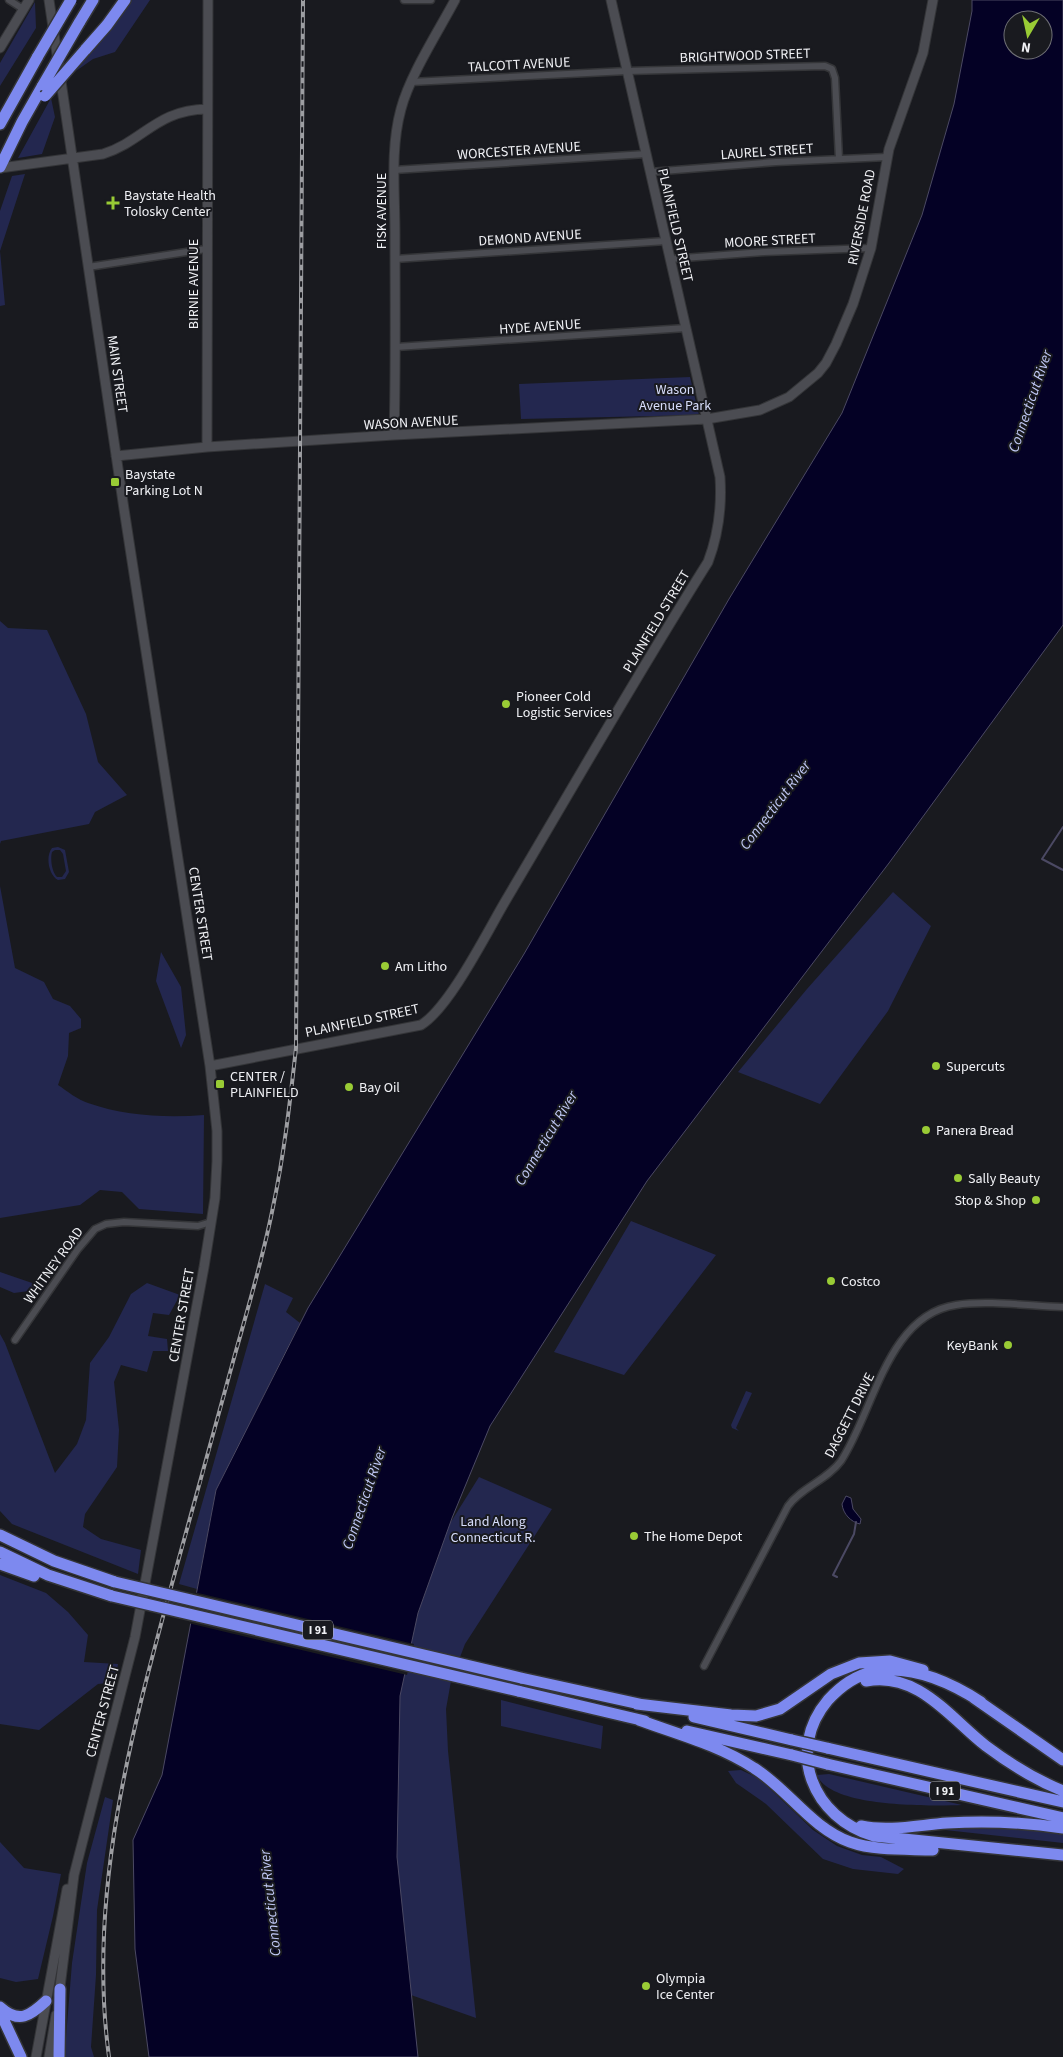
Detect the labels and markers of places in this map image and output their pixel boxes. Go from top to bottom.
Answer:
place label: Baystate Health Tolosky Center [124,186,216,222]
marker: Baystate Health Tolosky Center [106,196,120,210]
place label: Baystate Parking Lot N [125,465,203,501]
marker: Baystate Parking Lot N [109,476,121,488]
place label: Pioneer Cold Logistic Services [516,687,612,723]
marker: Pioneer Cold Logistic Services [500,698,512,710]
place label: Am Litho [395,957,447,977]
marker: Am Litho [379,960,391,972]
place label: Supercuts [946,1057,1005,1077]
marker: Supercuts [930,1060,942,1072]
place label: CENTER / PLAINFIELD [230,1067,299,1103]
marker: CENTER / PLAINFIELD [214,1078,226,1090]
place label: Bay Oil [359,1078,400,1098]
marker: Bay Oil [343,1081,355,1093]
place label: Panera Bread [936,1121,1014,1141]
marker: Panera Bread [920,1124,932,1136]
place label: Sally Beauty [968,1169,1040,1189]
marker: Sally Beauty [952,1172,964,1184]
place label: Stop & Shop [954,1191,1026,1211]
marker: Stop & Shop [1030,1194,1042,1206]
place label: Costco [841,1272,880,1292]
marker: Costco [825,1275,837,1287]
place label: KeyBank [947,1336,998,1356]
marker: KeyBank [1002,1339,1014,1351]
place label: The Home Depot [644,1527,743,1547]
marker: The Home Depot [628,1530,640,1542]
place label: Olympia Ice Center [656,1969,715,2005]
marker: Olympia Ice Center [640,1980,652,1992]

